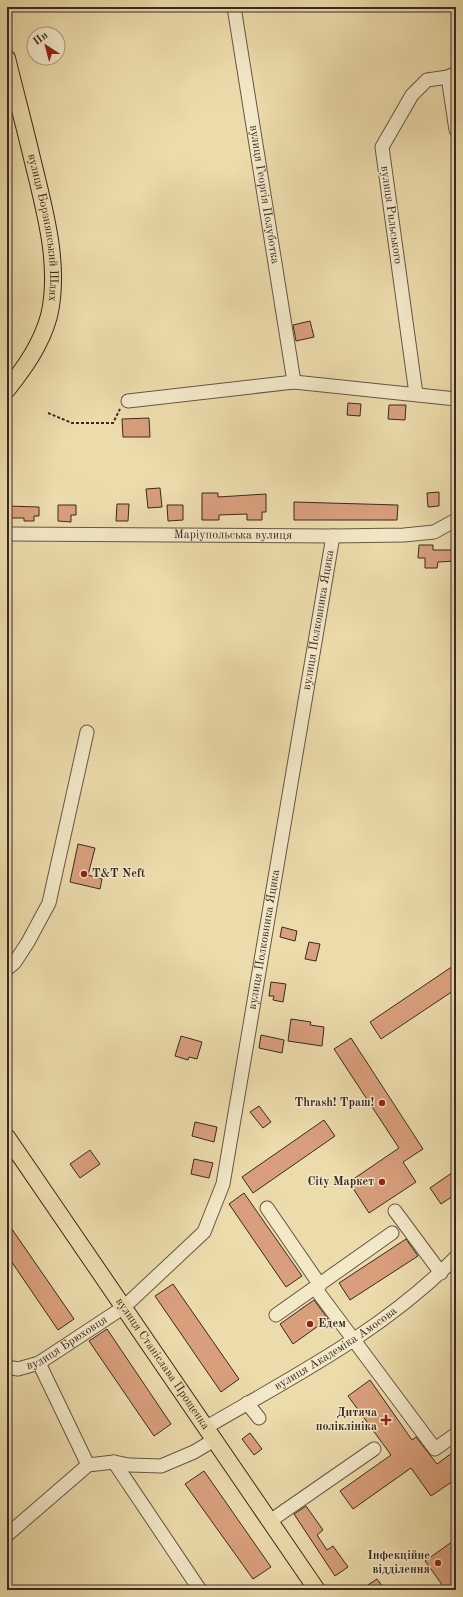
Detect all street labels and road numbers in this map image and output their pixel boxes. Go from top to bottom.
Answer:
street label: вулиця Георгія Полуботка [247,124,281,265]
street label: вулиця Борзнянський Шлях [25,153,59,302]
street label: вулиця Рильського [378,165,404,265]
street label: Маріупольська вулиця [174,528,292,542]
street label: вулиця Полковника Яцика [301,549,337,691]
street label: вулиця Полковника Яцика [247,869,282,1011]
street label: вулиця Станіслава Прощенка [113,1296,212,1432]
street label: вулиця Академіка Амосова [273,1305,399,1393]
street label: вулиця Брюховця [25,1314,110,1372]

